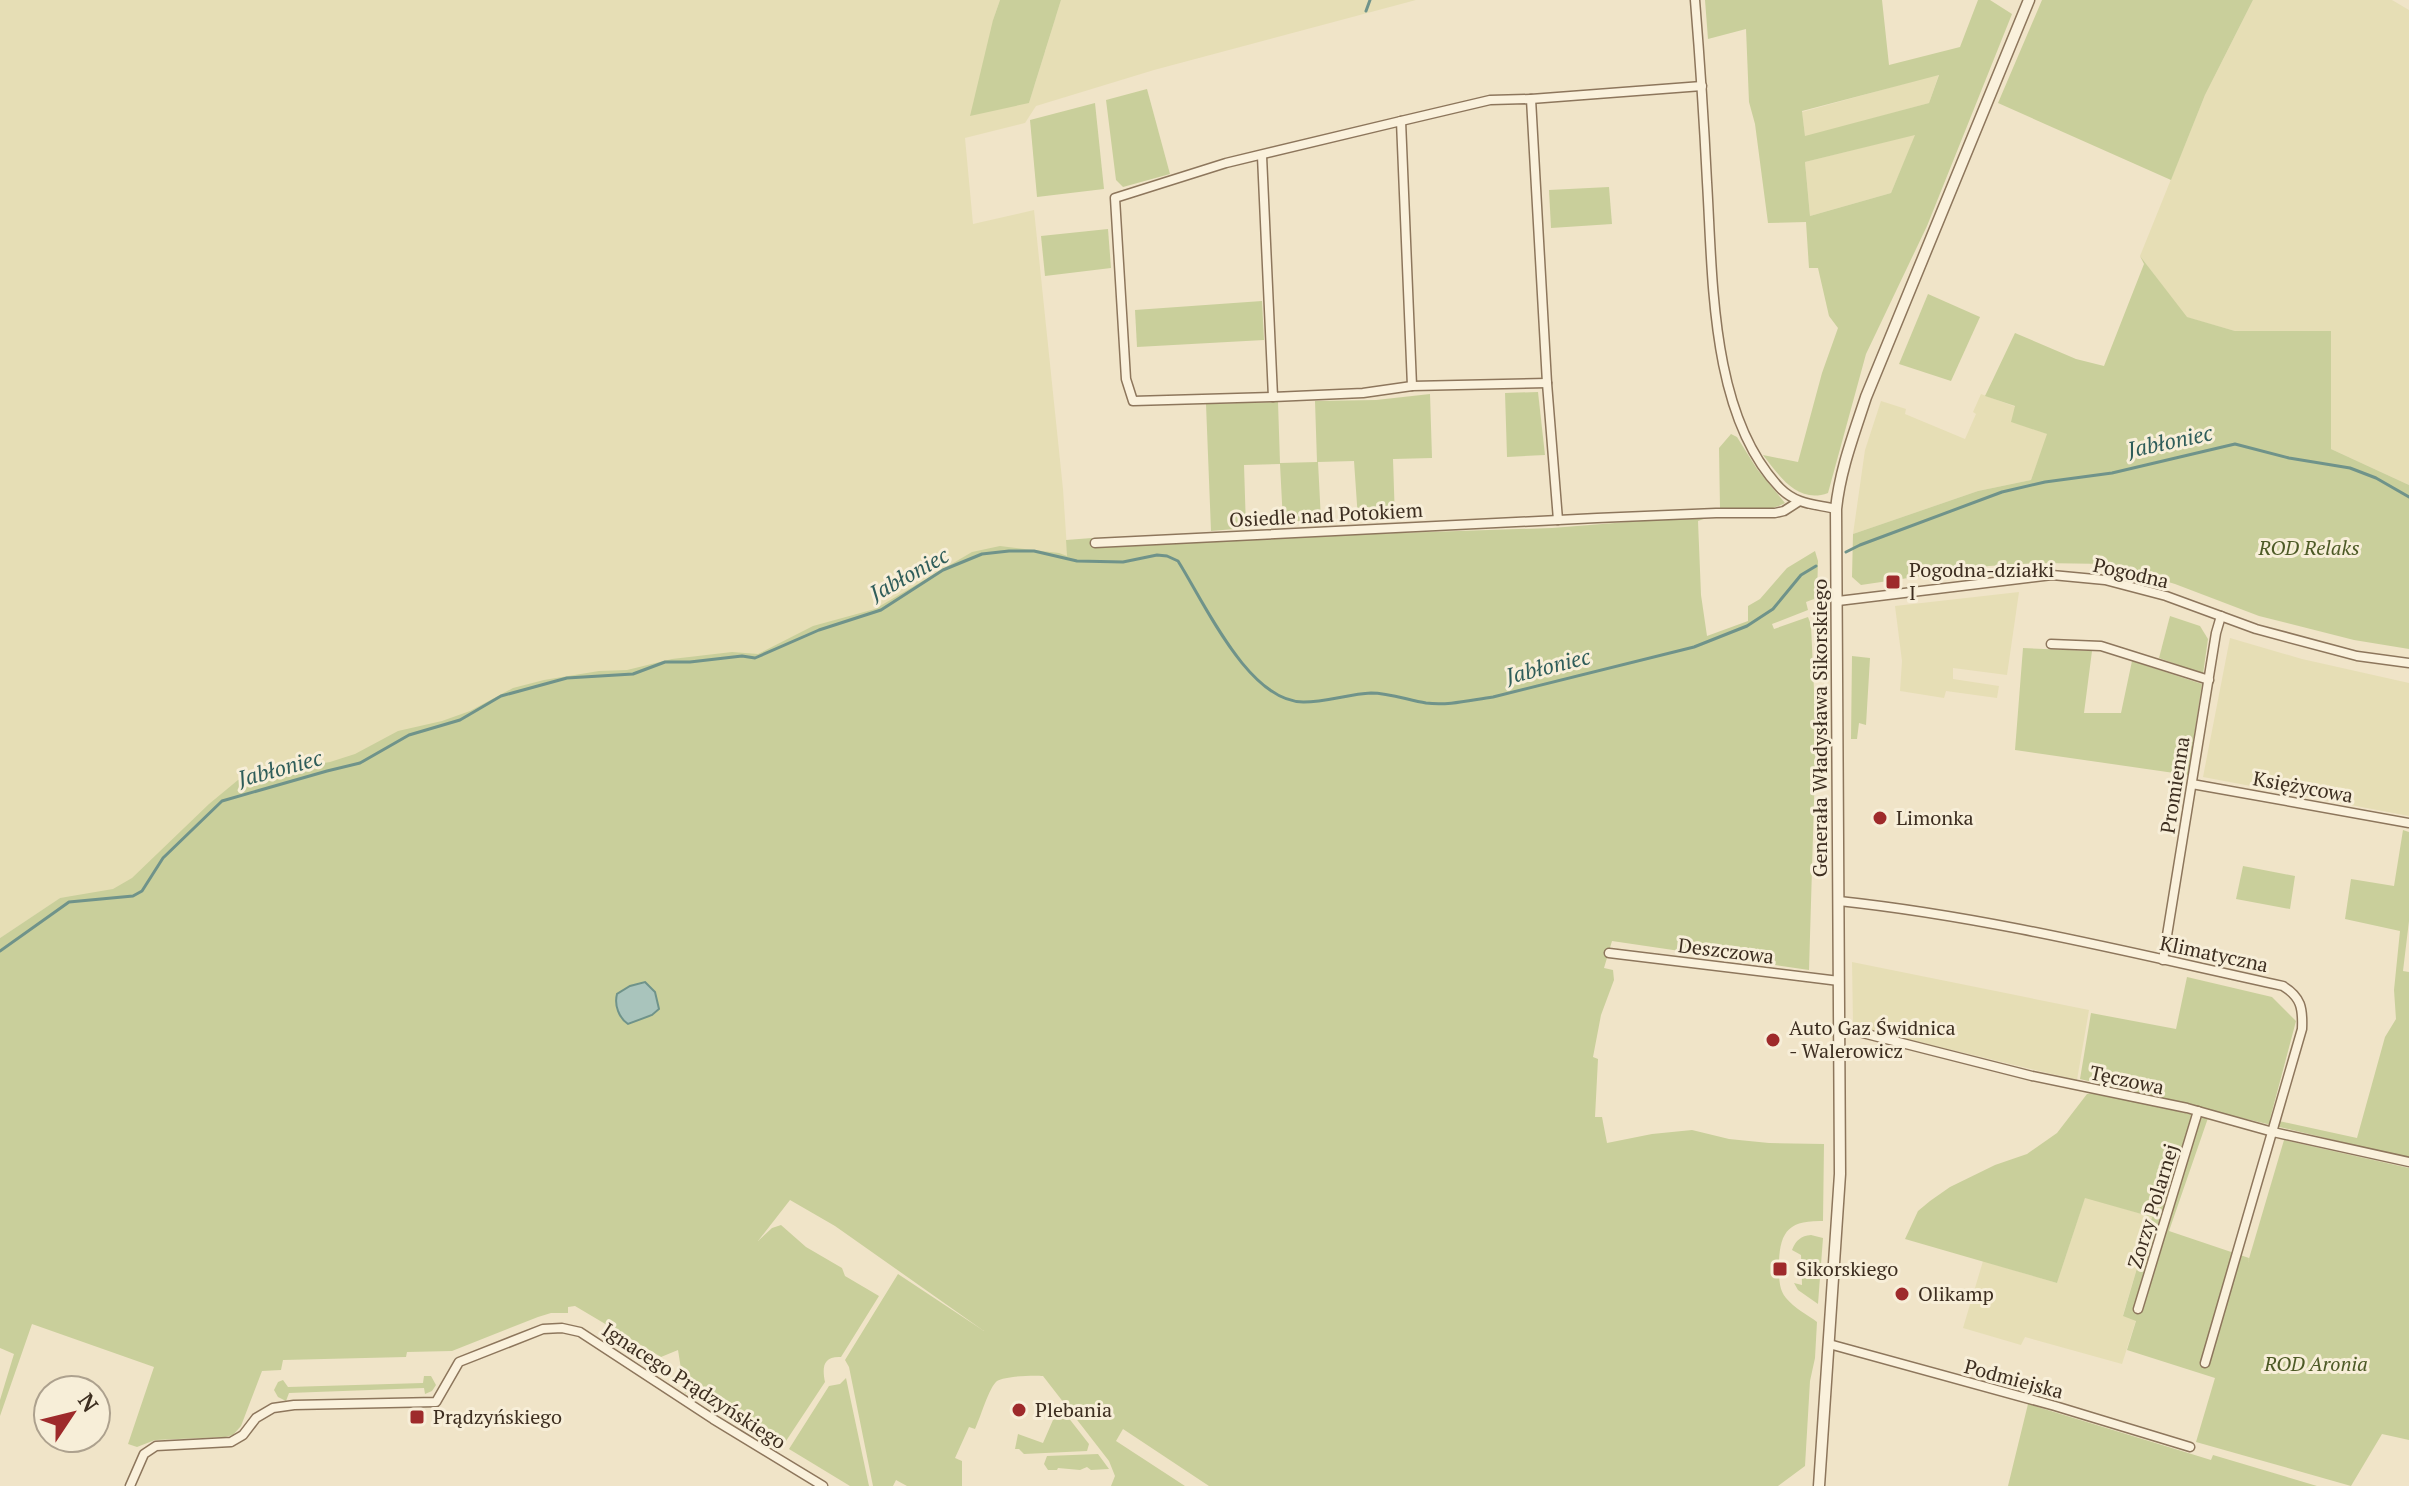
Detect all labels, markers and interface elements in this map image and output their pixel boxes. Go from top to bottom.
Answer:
water label: Jabłoniec [2124,417,2216,464]
street label: Osiedle nad Potokiem [1228,496,1423,533]
park label: ROD Relaks [2258,534,2360,561]
water label: Jabłoniec [863,540,954,608]
street label: Pogodna [2091,551,2172,594]
place label: Pogodna-działki I [1909,556,2054,606]
marker: Pogodna-działki I [1884,573,1902,591]
street label: Generała Władysława Sikorskiego [1806,579,1833,877]
water label: Jabłoniec [1502,641,1594,690]
street label: Promienna [2154,734,2195,835]
water label: Jabłoniec [234,742,326,793]
street label: Księżycowa [2251,764,2355,809]
place label: Limonka [1896,804,1974,831]
marker: Limonka [1871,809,1889,827]
street label: Klimatyczna [2157,929,2271,978]
street label: Deszczowa [1677,931,1776,970]
place label: Auto Gaz Świdnica - Walerowicz [1789,1014,1956,1064]
marker: Auto Gaz Świdnica - Walerowicz [1764,1031,1782,1049]
street label: Tęczowa [2088,1058,2167,1101]
street label: Zorzy Polarnej [2121,1140,2184,1271]
place label: Sikorskiego [1796,1255,1898,1282]
marker: Sikorskiego [1771,1260,1789,1278]
place label: Olikamp [1918,1280,1994,1307]
marker: Olikamp [1893,1285,1911,1303]
street label: Ignacego Prądzyńskiego [597,1316,791,1455]
park label: ROD Aronia [2263,1350,2368,1377]
street label: Podmiejska [1962,1352,2067,1405]
north arrow [32,1374,112,1454]
text: N [72,1387,106,1418]
place label: Plebania [1035,1396,1112,1423]
marker: Plebania [1010,1401,1028,1419]
place label: Prądzyńskiego [433,1403,562,1430]
marker: Prądzyńskiego [408,1408,426,1426]

